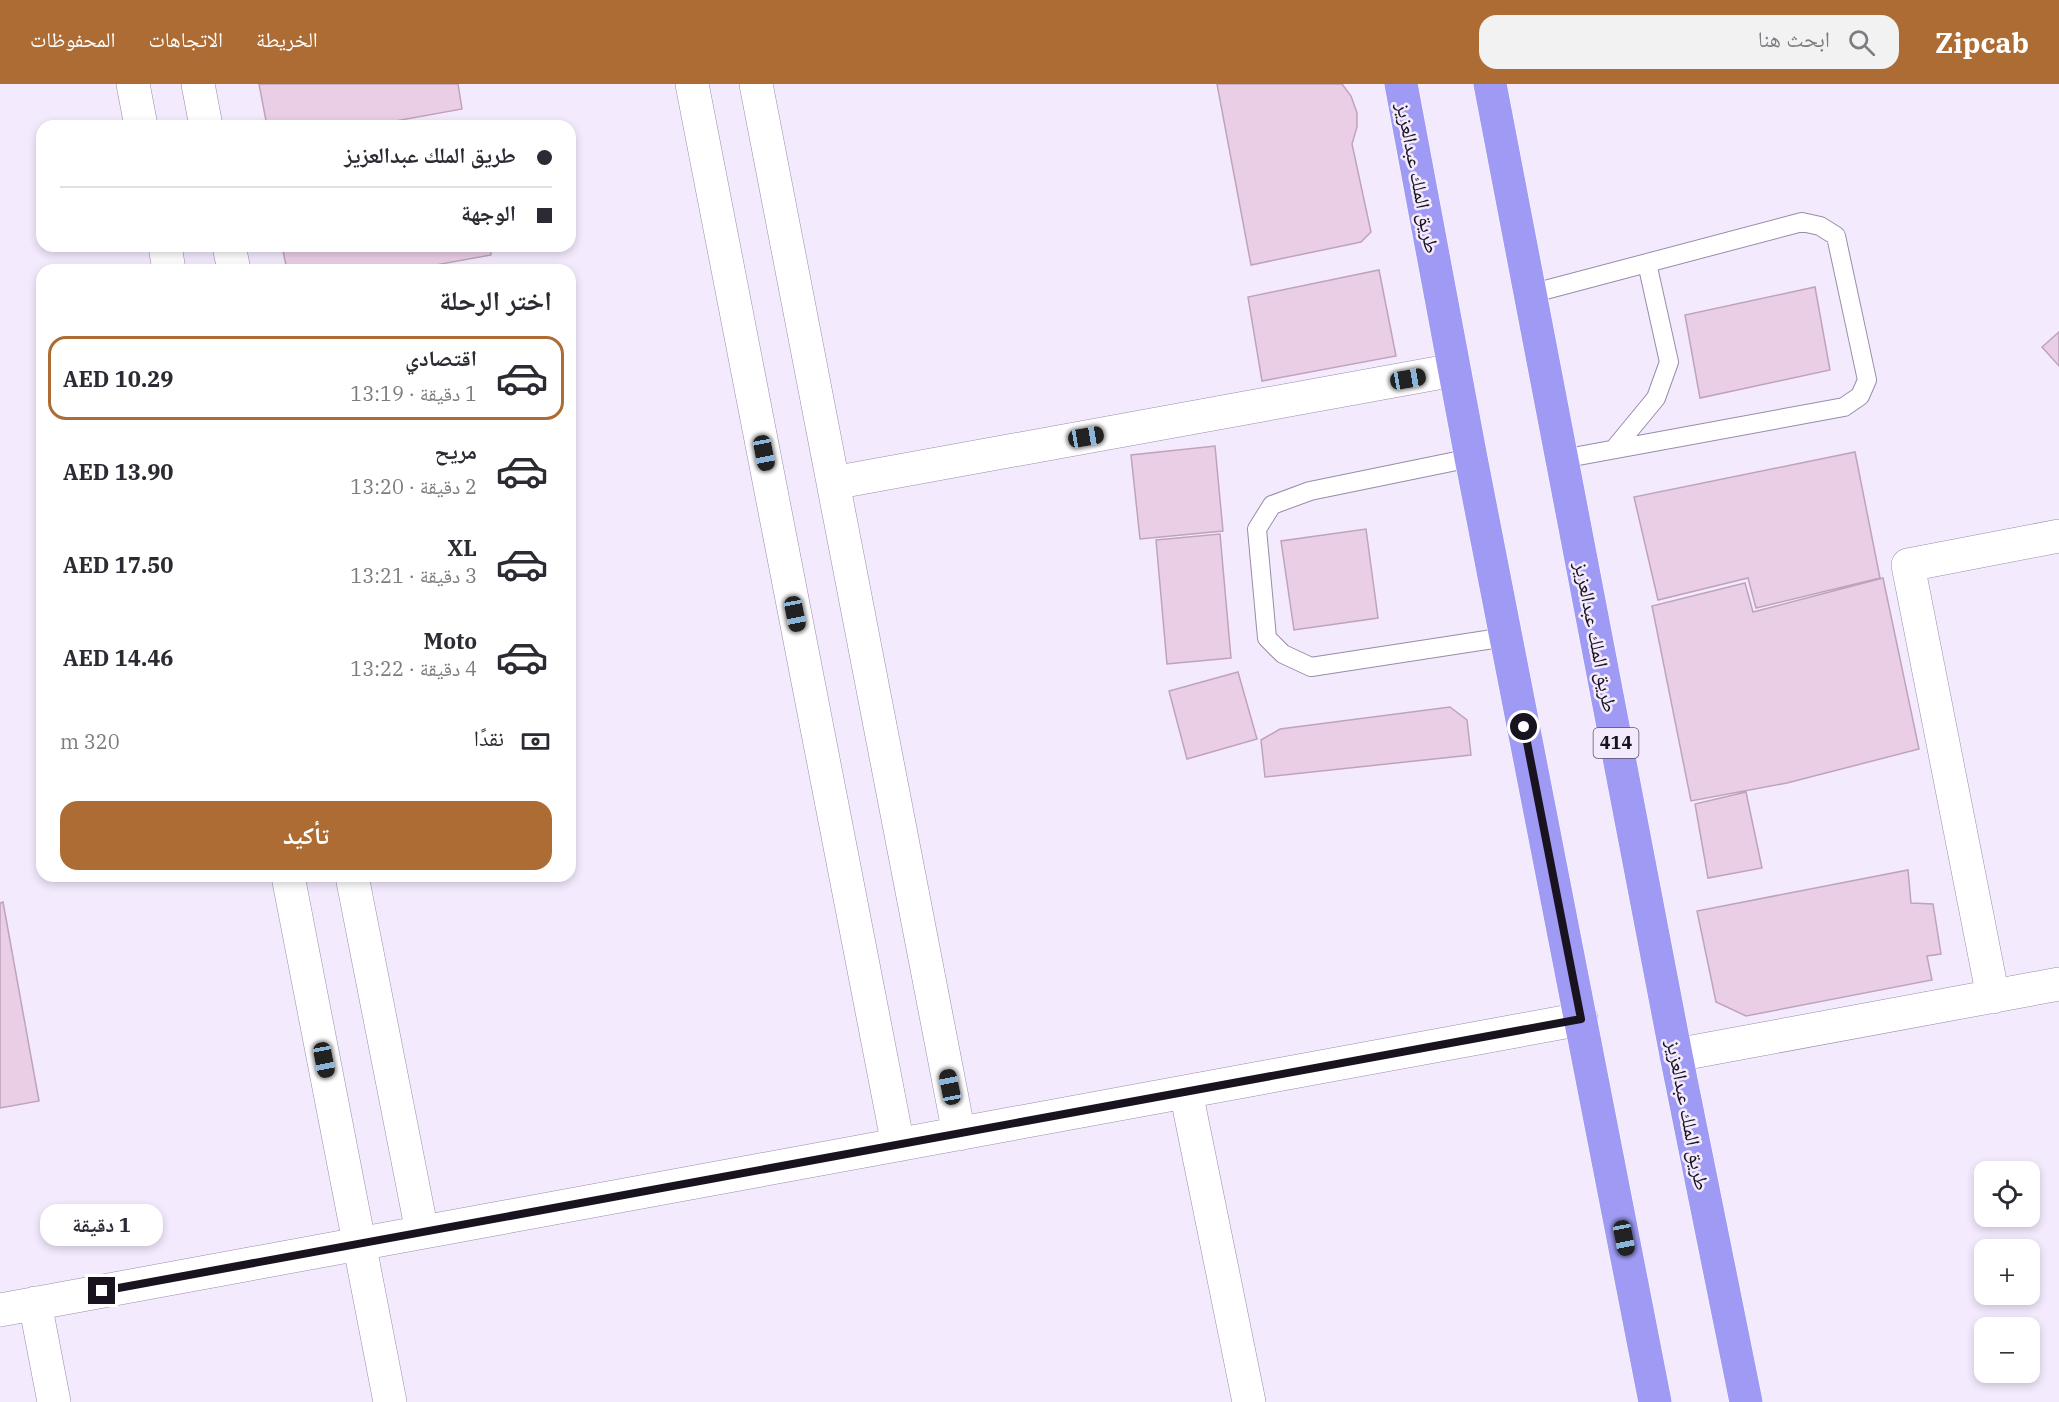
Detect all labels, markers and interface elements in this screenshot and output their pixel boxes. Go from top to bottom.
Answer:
search box [1479,15,1899,69]
text: ابحث هنا [1758,24,1830,53]
text: Zipcab [1935,24,2029,61]
text: المحفوظات [30,25,115,53]
text: الاتجاهات [148,25,223,53]
text: الخريطة [256,25,318,53]
icon: search [1845,26,1878,59]
street label: طريق الملك عبدالعزيز [1390,99,1446,256]
text: طريق الملك عبدالعزيز [344,140,516,169]
text: الوجهة [461,198,516,227]
text: اختر الرحلة [439,282,552,317]
text: اقتصادي [405,343,477,372]
icon: car [495,351,549,405]
text: AED 10.29 [63,364,174,393]
car [1389,367,1427,391]
text: 1 دقيقة · 13:19 [350,380,477,407]
car [1067,425,1105,449]
car [752,434,776,472]
text: مريح [434,436,477,465]
icon: car [495,444,549,498]
text: AED 13.90 [63,457,174,486]
text: 2 دقيقة · 13:20 [350,473,477,500]
text: XL [447,533,477,562]
icon: car [495,537,549,591]
text: AED 17.50 [63,550,174,579]
street label: طريق الملك عبدالعزيز [1568,558,1624,715]
text: 3 دقيقة · 13:21 [350,562,477,589]
car [783,595,807,633]
text: Moto [423,626,477,655]
icon: car [495,630,549,684]
text: AED 14.46 [63,643,174,672]
text: 4 دقيقة · 13:22 [350,655,477,682]
route start [1510,713,1537,740]
text: نقدًا [474,723,504,752]
icon: cash [519,725,552,758]
text: 320 m [60,728,120,755]
road number: 414 [1594,728,1638,758]
button: تأكيد [60,801,552,870]
street label: طريق الملك عبدالعزيز [1660,1036,1716,1193]
car [312,1041,336,1079]
car [938,1068,962,1106]
map controls [1974,1161,2040,1383]
button: locate [1974,1161,2040,1227]
callout: 1 دقيقة [40,1204,164,1246]
text: 1 دقيقة [72,1211,131,1238]
car [1612,1219,1636,1257]
button: + [1974,1239,2040,1305]
route end [88,1277,115,1304]
button: − [1974,1317,2040,1383]

